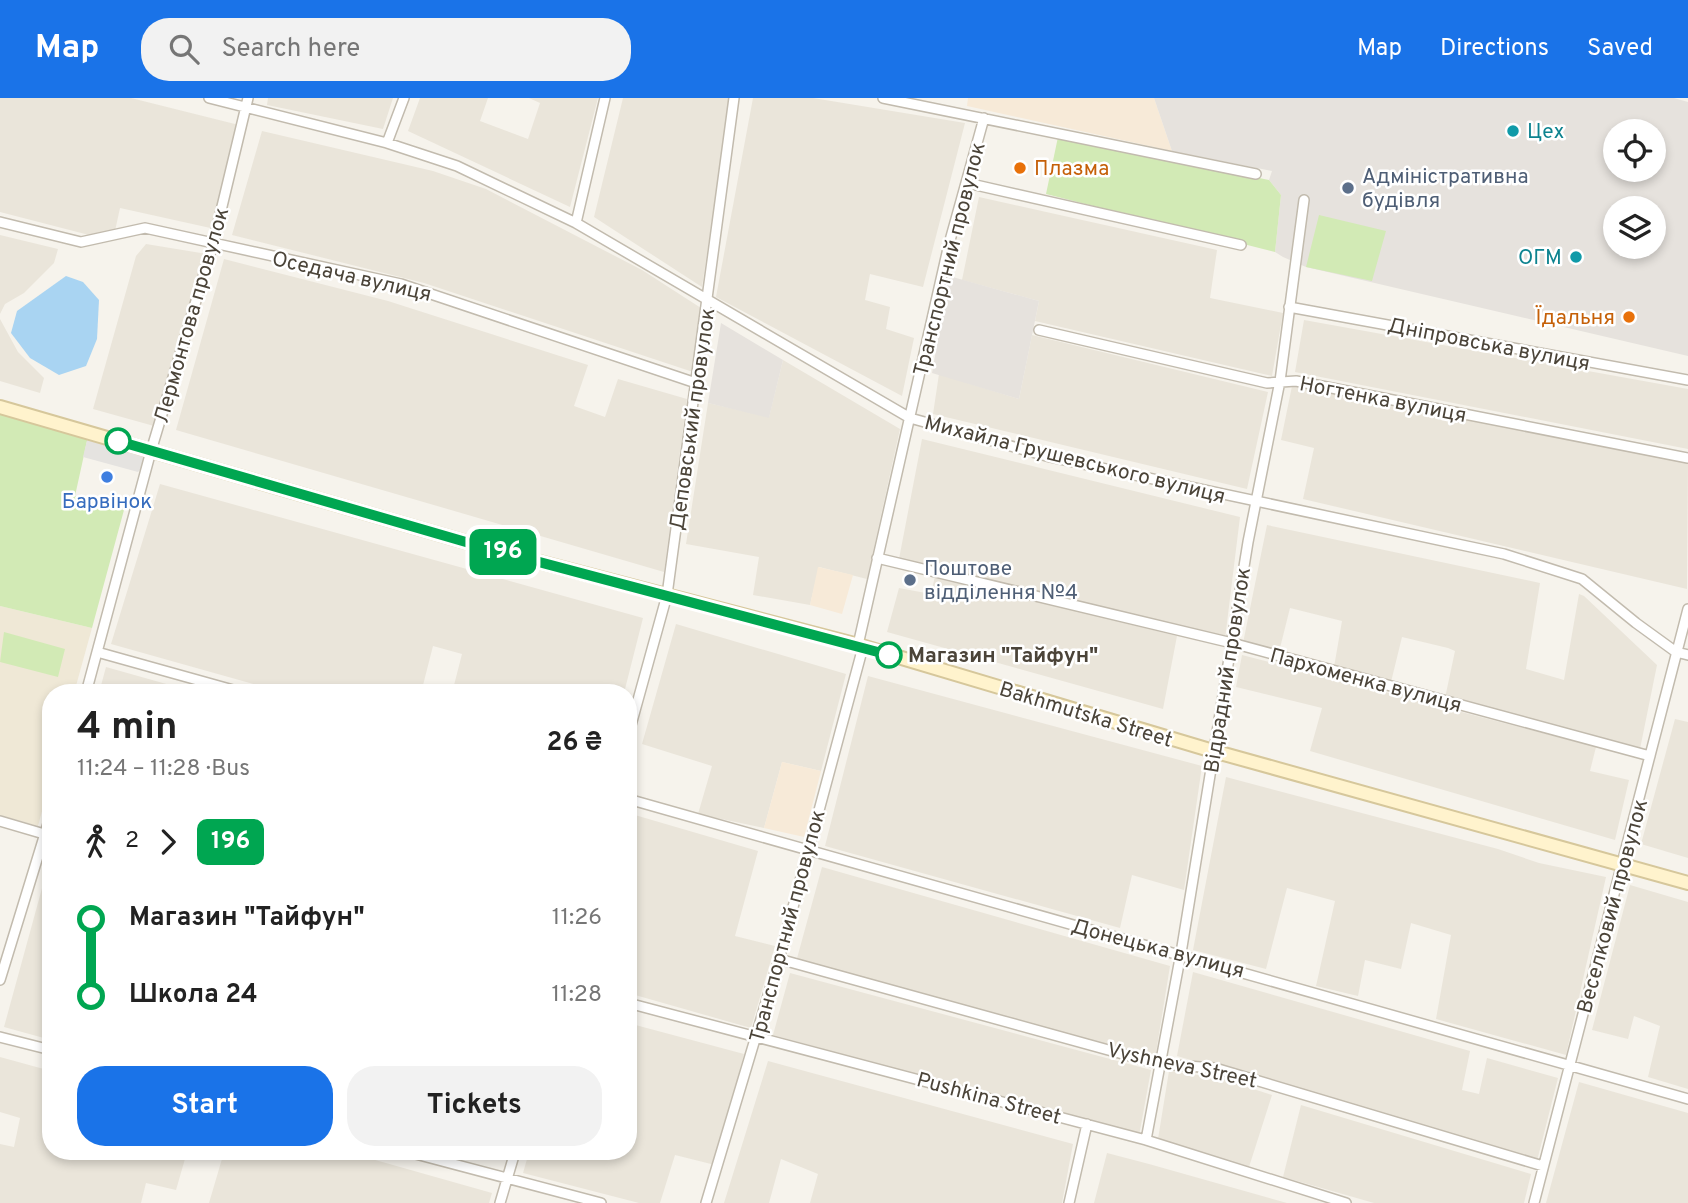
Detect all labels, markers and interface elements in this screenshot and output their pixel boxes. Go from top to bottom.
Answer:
search box [141,18,631,81]
text: Map [35,28,99,70]
icon: search [165,30,203,68]
text: Search here [221,33,360,66]
text: Map [1357,34,1402,64]
text: Directions [1440,34,1549,64]
text: Saved [1587,34,1653,64]
place label: Цех [1527,119,1565,146]
map controls [1603,119,1666,259]
button: locate [1603,119,1666,182]
marker: Цех [1505,123,1521,139]
street label: Транспортний провулок [908,140,993,379]
place label: Плазма [1034,156,1109,183]
marker: Плазма [1012,160,1028,176]
place label: Адміністративна будівля [1362,164,1529,215]
marker: Адміністративна будівля [1340,180,1356,196]
button: layers [1603,196,1666,259]
street label: Лермонтова провулок [149,204,236,426]
place label: ОГМ [1518,245,1562,272]
street label: Оседача вулиця [269,246,434,309]
marker: ОГМ [1568,249,1584,265]
place label: Їдальня [1536,305,1615,332]
street label: Деповський провулок [665,306,722,532]
marker: Їдальня [1621,309,1637,325]
street label: Дніпровська вулиця [1385,313,1592,378]
street label: Ногтенка вулиця [1297,371,1469,430]
street label: Михайла Грушевського вулиця [921,410,1228,511]
unlabelled marker [105,428,131,454]
marker: Барвінок [99,469,115,485]
place label: Барвінок [62,489,152,516]
line badge: 196 [463,529,543,575]
text: 196 [483,537,523,567]
place label: Поштове відділення №4 [924,556,1078,607]
street label: Відрадний провулок [1199,565,1258,775]
marker: Поштове відділення №4 [902,572,918,588]
marker: Магазин "Тайфун" [876,642,902,668]
place label: Магазин "Тайфун" [908,643,1098,670]
street label: Пархоменка вулиця [1267,643,1465,720]
street label: Bakhmutska Street [996,676,1176,755]
text: 4 min [77,704,177,753]
text: 26 ₴ [547,727,602,760]
text: 11:24 – 11:28 · Bus [77,755,250,784]
street label: Веселковий провулок [1572,796,1655,1017]
street label: Транспортний провулок [744,807,833,1046]
icon: walk [77,823,115,861]
icon: forward [149,823,187,861]
text: 2 [125,827,139,856]
text: 196 [211,827,250,857]
text: Магазин "Тайфун" [129,902,365,935]
text: 11:26 [552,904,602,933]
street label: Донецька вулиця [1068,913,1247,986]
text: Школа 24 [129,979,258,1012]
text: 11:28 [552,981,602,1010]
street label: Vyshneva Street [1104,1037,1259,1096]
button: Start [77,1066,333,1146]
button: Tickets [347,1066,602,1146]
street label: Pushkina Street [913,1067,1064,1132]

